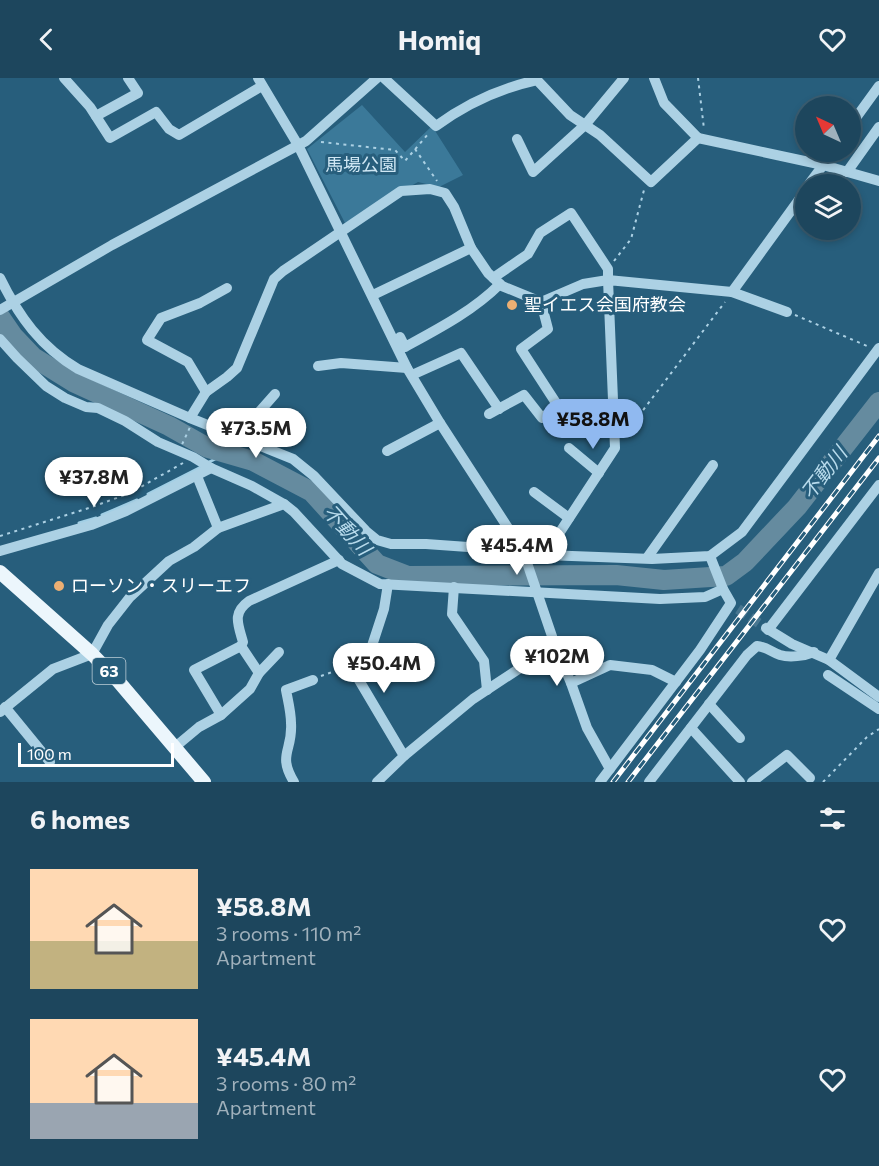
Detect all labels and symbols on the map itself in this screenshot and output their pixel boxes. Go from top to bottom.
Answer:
north arrow [795,96,861,162]
park label: 馬場公園 [325,153,397,175]
place label: 聖イエス会国府教会 [524,293,686,315]
marker: 聖イエス会国府教会 [505,298,519,312]
pin: ¥58.8M [544,399,642,450]
pin: ¥73.5M [207,408,305,459]
water label: 不動川 [795,440,852,503]
pin: ¥37.8M [45,457,143,508]
water label: 不動川 [319,499,378,561]
pin: ¥45.4M [468,525,566,576]
place label: ローソン・スリーエフ [71,574,251,596]
marker: ローソン・スリーエフ [52,579,66,593]
pin: ¥102M [515,636,599,687]
pin: ¥50.4M [335,643,433,694]
road number: 63 [92,658,126,684]
scale bar [18,740,174,768]

